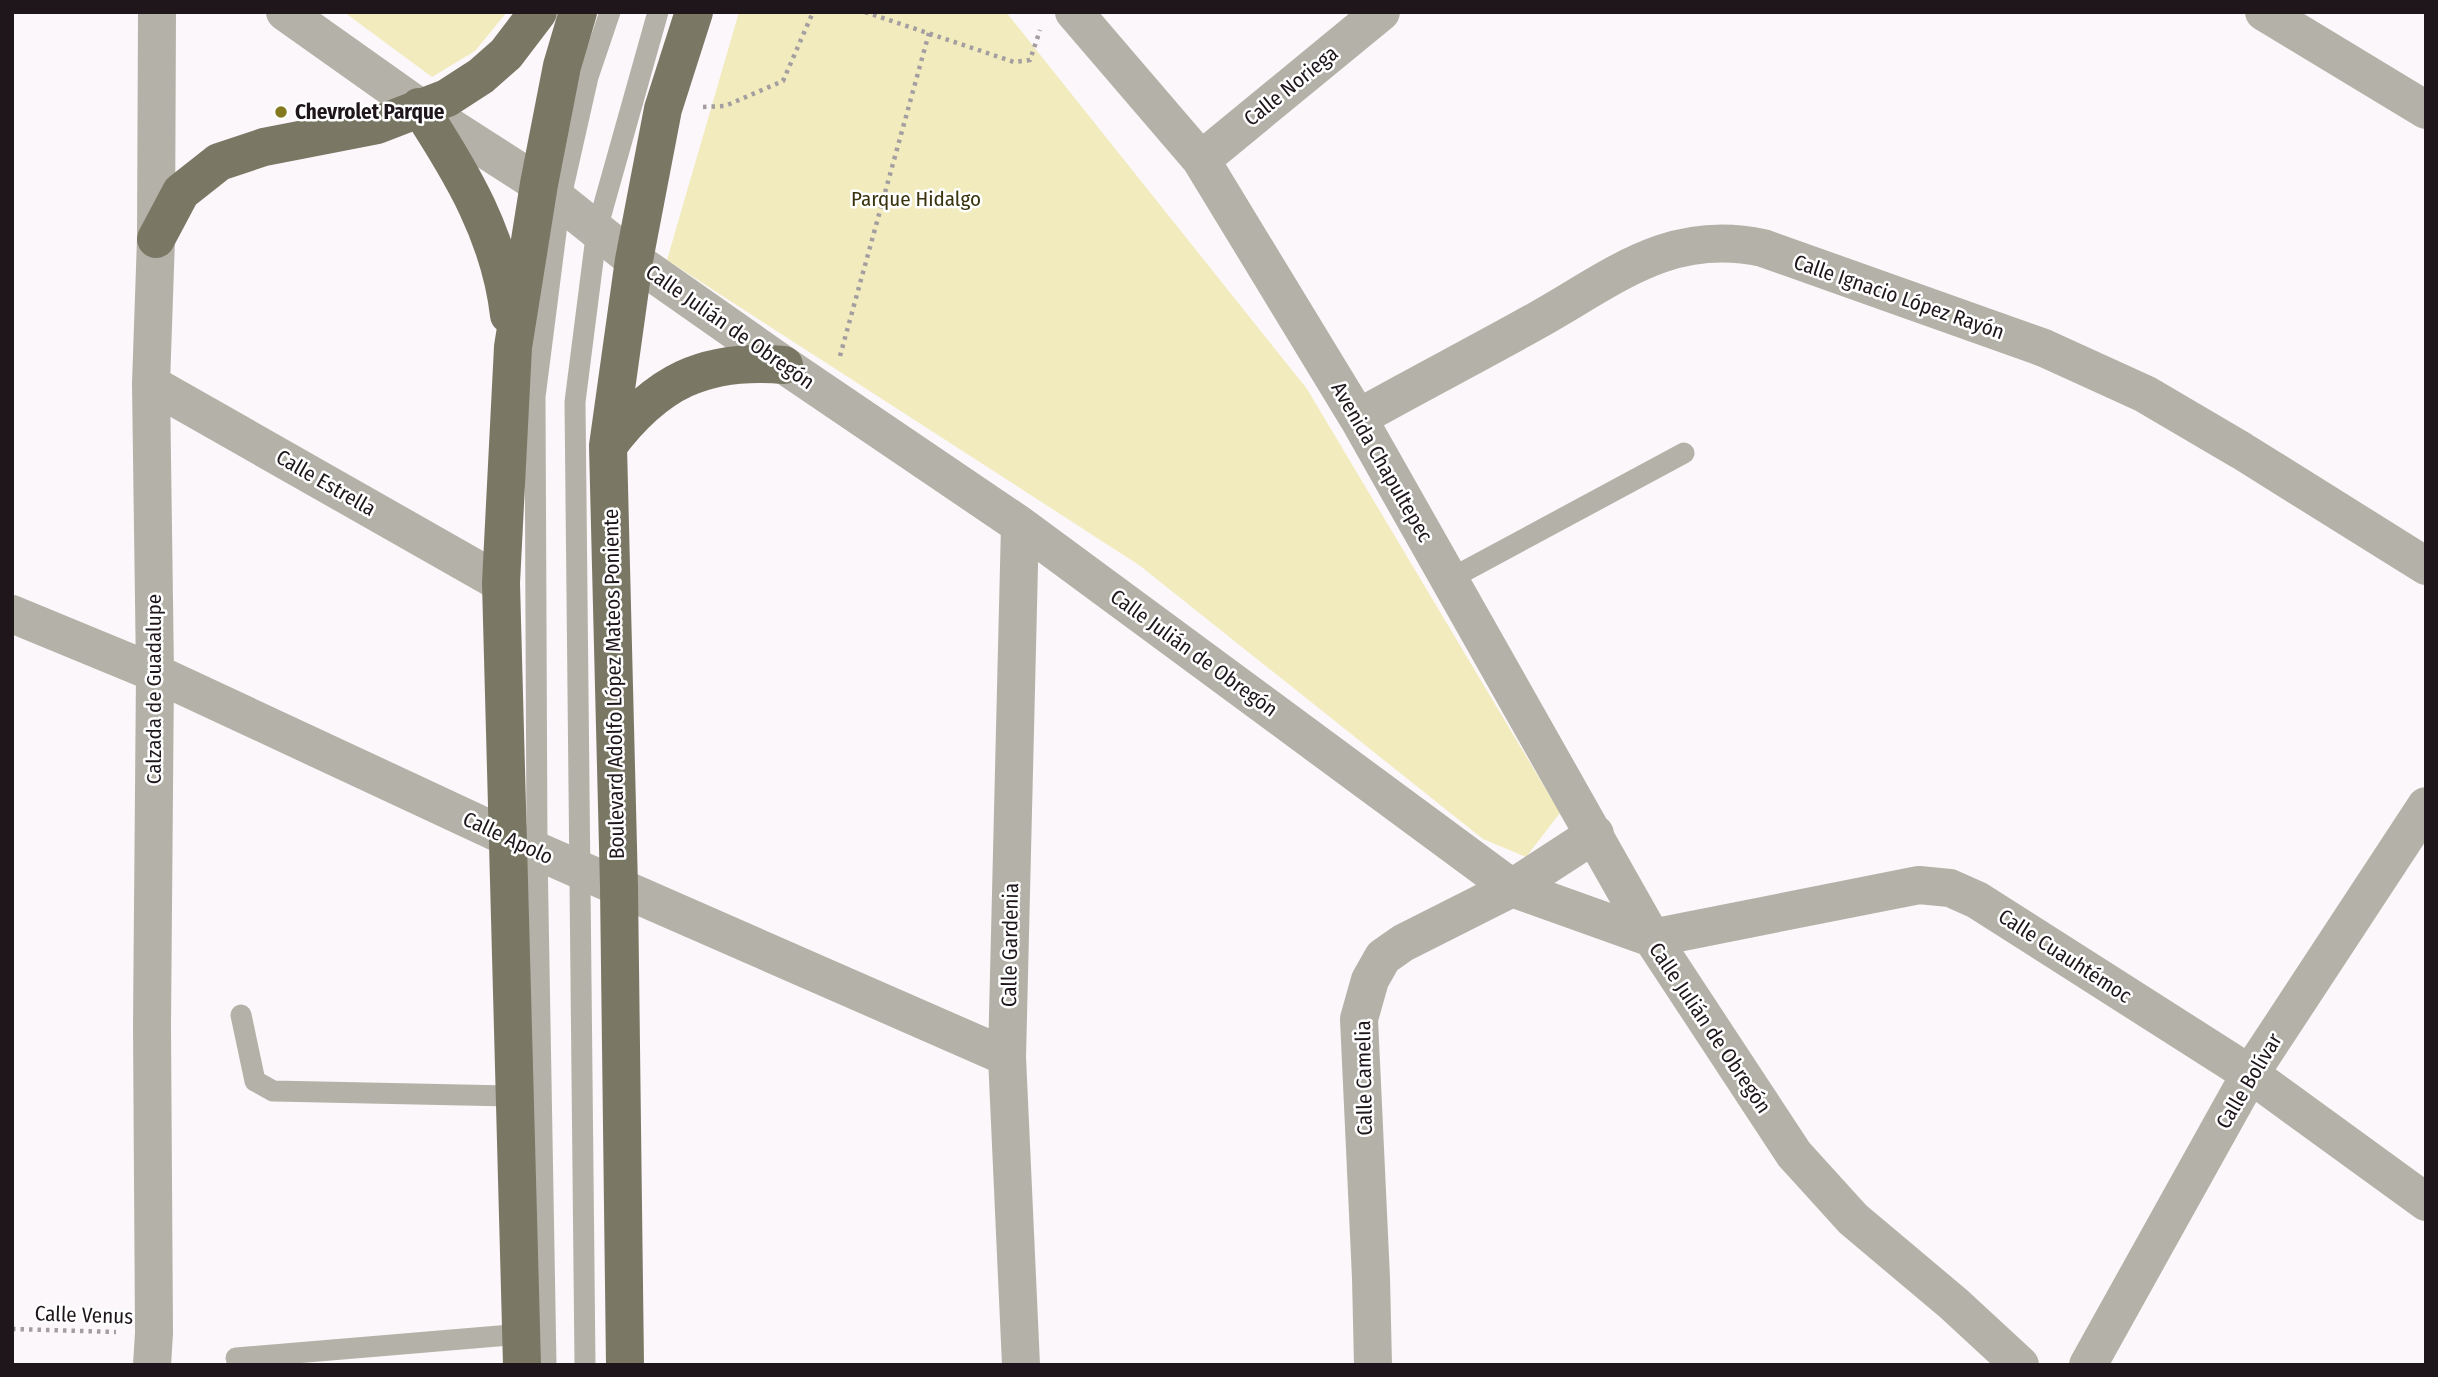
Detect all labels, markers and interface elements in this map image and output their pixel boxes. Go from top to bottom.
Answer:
street label: Calle Noriega [1239,40,1343,132]
place label: Chevrolet Parque [295,99,445,125]
marker: Chevrolet Parque [273,104,289,120]
park label: Parque Hidalgo [851,186,981,212]
street label: Calle Ignacio López Rayón [1790,249,2008,345]
street label: Calle Julián de Obregón [640,259,820,395]
street label: Avenida Chapultepec [1326,377,1438,547]
street label: Calle Estrella [272,444,380,522]
street label: Boulevard Adolfo López Mateos Poniente [598,509,630,859]
street label: Calle Julián de Obregón [1105,584,1283,722]
street label: Calzada de Guadalupe [141,594,167,784]
street label: Calle Apolo [459,806,557,870]
street label: Calle Gardenia [996,883,1024,1007]
street label: Calle Cuauhtémoc [1994,903,2136,1009]
street label: Calle Julián de Obregón [1643,938,1777,1118]
street label: Calle Camelia [1350,1020,1378,1136]
street label: Calle Bolívar [2210,1028,2288,1134]
street label: Calle Venus [34,1300,134,1330]

